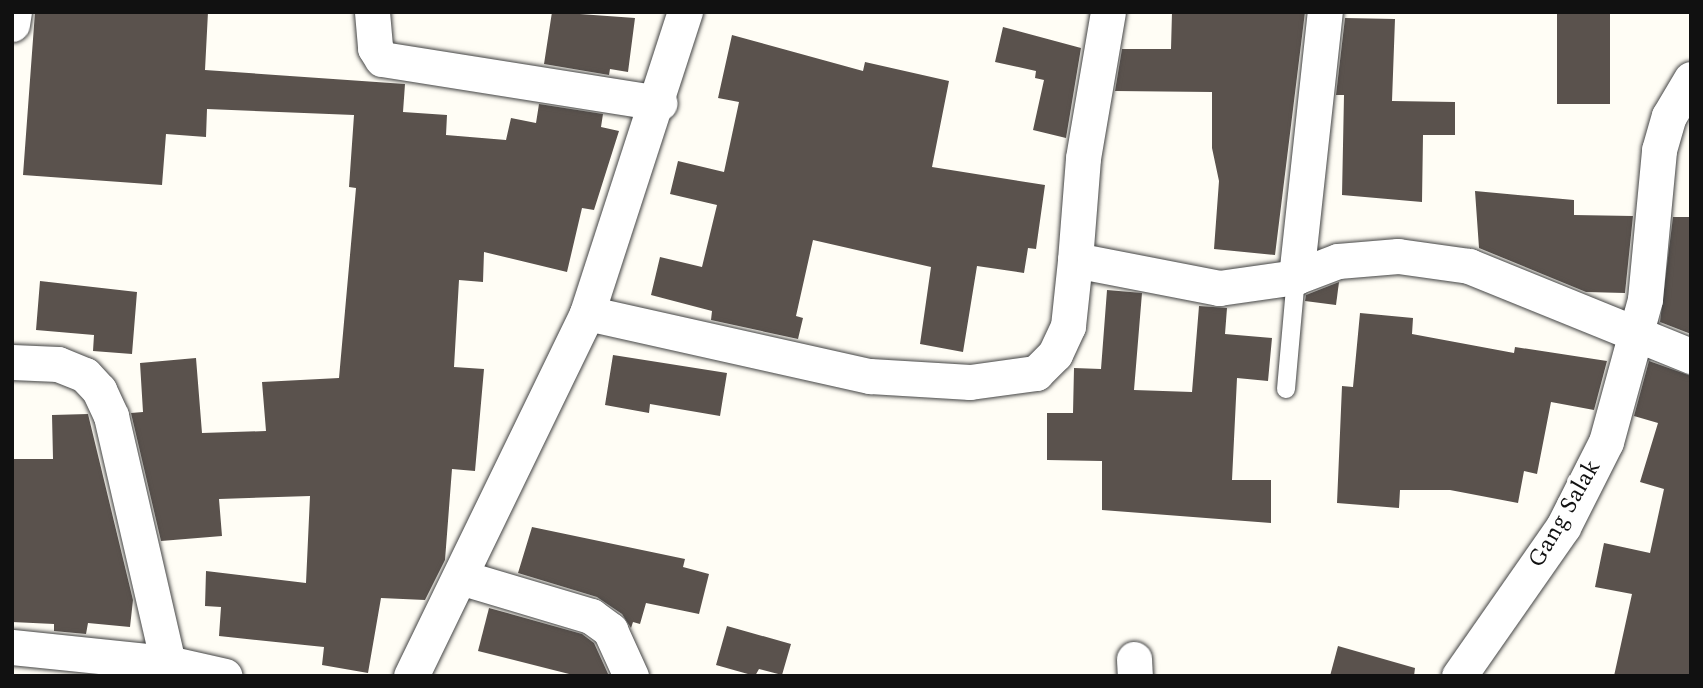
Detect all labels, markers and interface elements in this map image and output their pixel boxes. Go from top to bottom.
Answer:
street label: Gang Salak [1523,455,1607,573]

